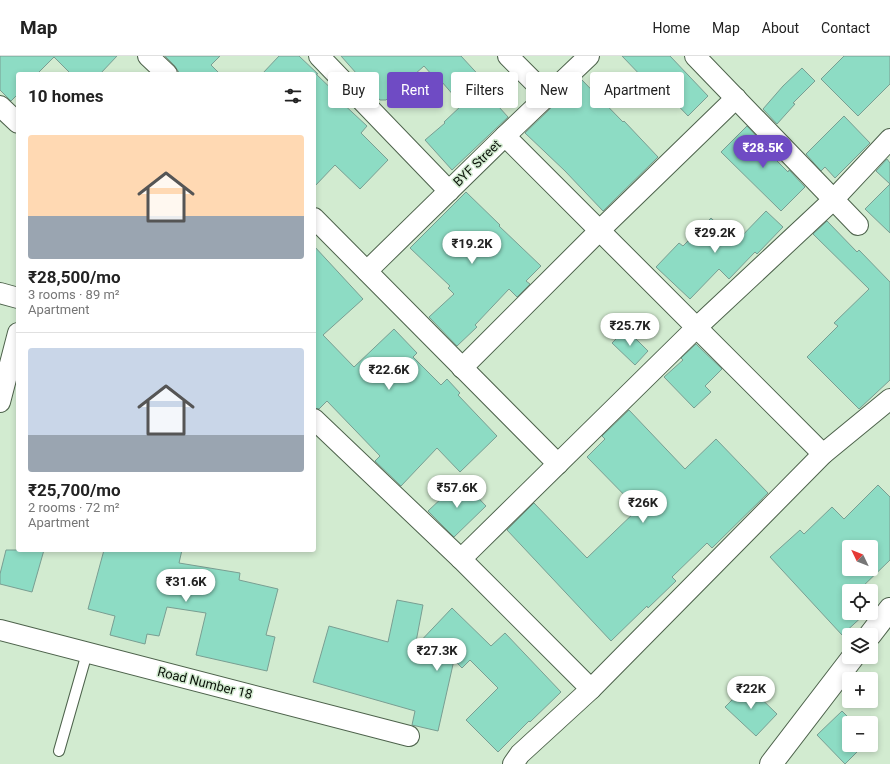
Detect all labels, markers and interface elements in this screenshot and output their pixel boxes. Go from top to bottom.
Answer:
text: Map [20,16,58,39]
text: Home [652,20,690,36]
text: Map [712,20,740,36]
text: About [762,20,799,36]
text: Contact [821,20,870,36]
chip: Buy [328,72,379,108]
chip: Rent [387,72,443,108]
chip: Filters [451,72,518,108]
chip: New [526,72,582,108]
chip: Apartment [590,72,684,108]
icon: filters [282,85,304,107]
text: 10 homes [28,86,104,106]
pin: ₹28.5K [730,135,796,169]
street label: BYF Street [450,137,504,189]
text: ₹28.5K [742,140,784,155]
icon: home [130,161,202,233]
pin: ₹29.2K [682,220,748,254]
text: ₹29.2K [694,225,736,240]
pin: ₹19.2K [439,231,505,265]
text: ₹19.2K [451,236,493,251]
text: ₹28,500/mo [28,267,121,287]
text: 3 rooms · 89 m² [28,287,120,302]
text: Apartment [28,302,90,317]
pin: ₹25.7K [597,313,663,347]
text: ₹25.7K [609,318,651,333]
pin: ₹22.6K [356,357,422,391]
text: ₹22.6K [368,362,410,377]
icon: home [130,374,202,446]
pin: ₹57.6K [424,475,490,509]
text: ₹25,700/mo [28,480,121,500]
text: ₹57.6K [436,480,478,495]
pin: ₹26K [619,490,667,524]
text: ₹26K [628,495,658,510]
text: 2 rooms · 72 m² [28,500,120,515]
text: Apartment [28,515,90,530]
north arrow [842,540,878,576]
map controls [842,540,878,752]
pin: ₹31.6K [153,569,219,603]
text: ₹31.6K [165,574,207,589]
button: locate [842,584,878,620]
button: layers [842,628,878,664]
pin: ₹27.3K [404,638,470,672]
text: ₹27.3K [416,643,458,658]
street label: Road Number 18 [156,664,254,702]
button: + [842,672,878,708]
pin: ₹22K [727,676,775,710]
text: ₹22K [736,681,766,696]
button: − [842,716,878,752]

